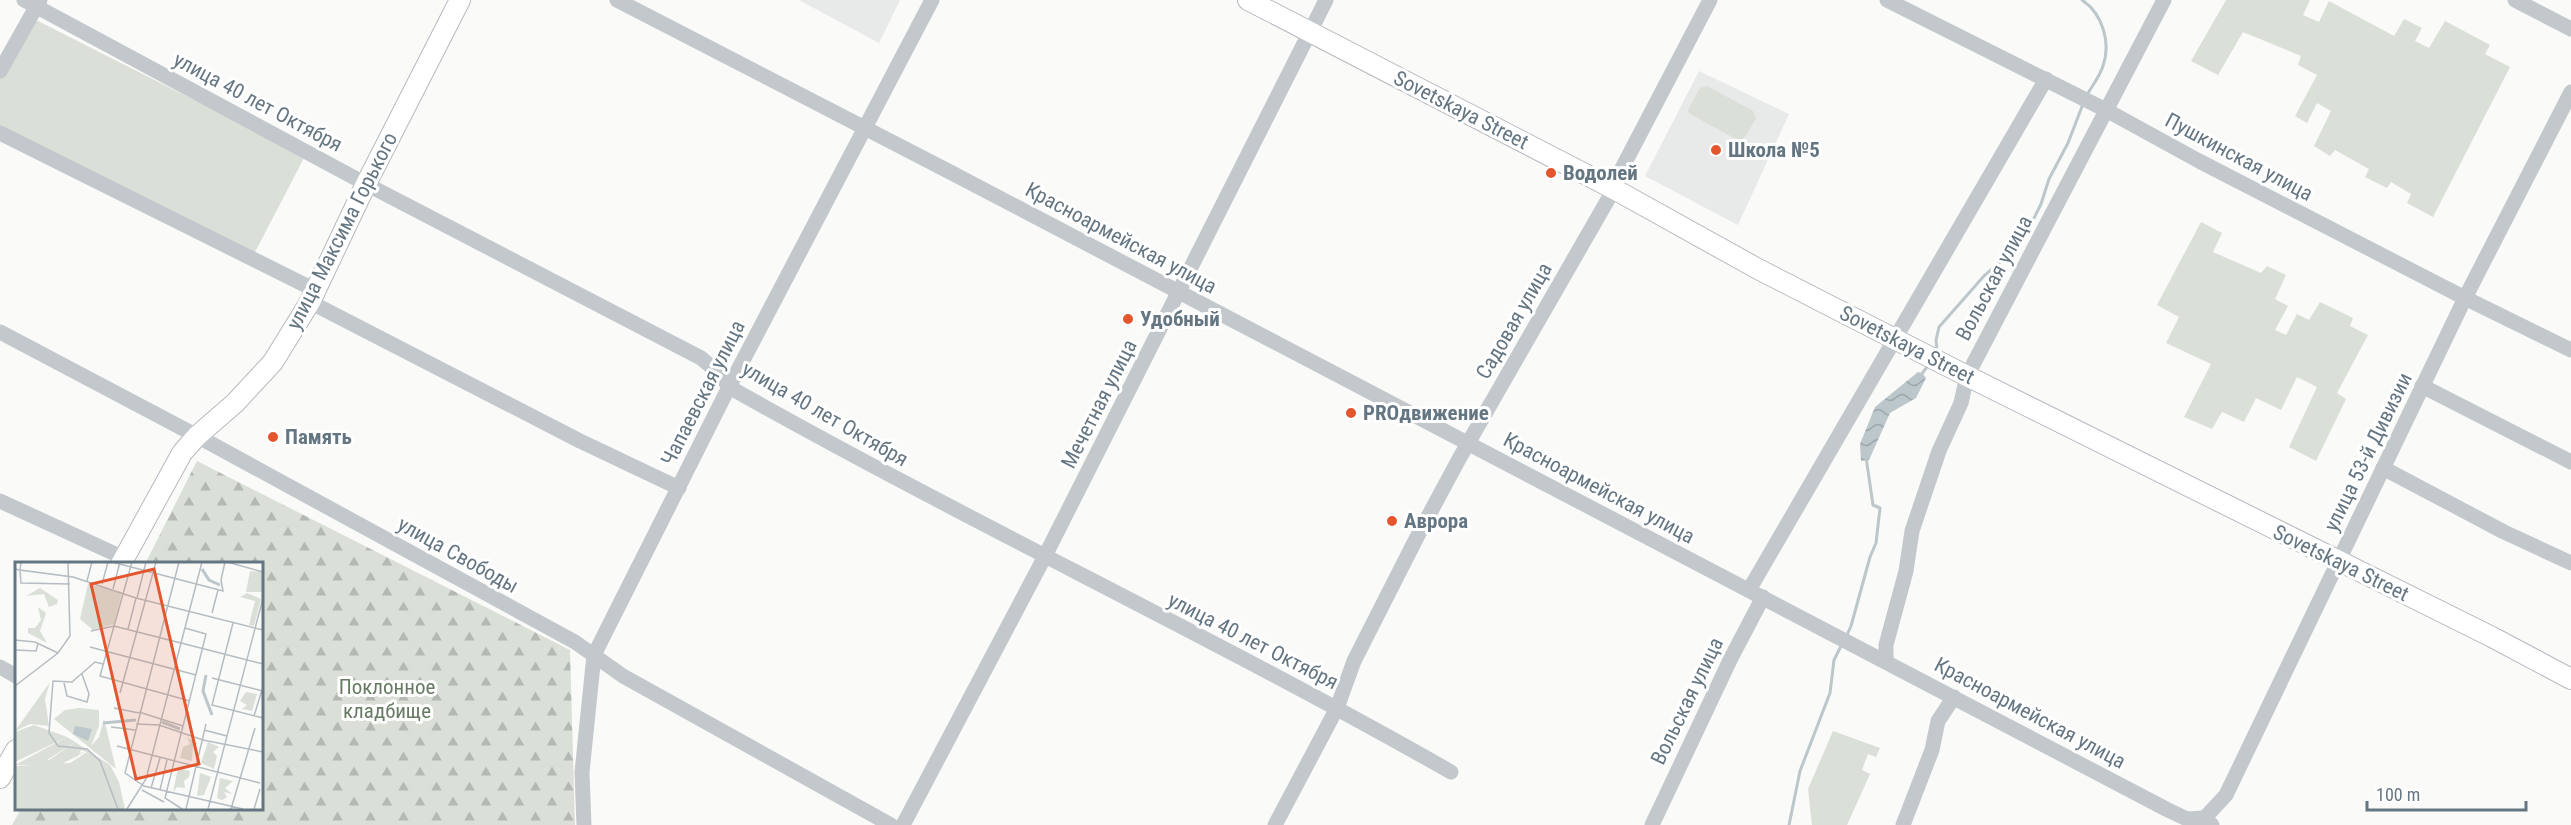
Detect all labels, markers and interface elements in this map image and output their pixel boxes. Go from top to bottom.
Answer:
street label: улица 40 лет Октября [170,47,346,157]
street label: Sovetskaya Street [1390,66,1532,154]
street label: Пушкинская улица [2161,108,2317,206]
street label: улица Максима Горького [282,128,402,334]
place label: Школа №5 [1728,138,1820,162]
marker: Школа №5 [1709,143,1723,157]
place label: Водолей [1563,161,1638,185]
marker: Водолей [1544,166,1558,180]
street label: Красноармейская улица [1021,177,1221,299]
street label: Вольская улица [1951,211,2037,345]
street label: Садовая улица [1471,259,1557,383]
street label: Sovetskaya Street [1836,301,1978,389]
place label: Удобный [1140,307,1220,331]
marker: Удобный [1121,312,1135,326]
street label: Чапаевская улица [656,317,750,469]
street label: Мечетная улица [1056,336,1142,472]
street label: улица 40 лет Октября [738,357,912,471]
street label: улица 53-й Дивизии [2319,369,2417,535]
place label: PROдвижение [1363,401,1489,425]
marker: PROдвижение [1344,406,1358,420]
place label: Память [285,425,352,449]
street label: Красноармейская улица [1499,427,1699,549]
marker: Память [266,430,280,444]
place label: Аврора [1404,509,1468,533]
street label: улица Свободы [394,512,522,598]
marker: Аврора [1385,514,1399,528]
street label: Sovetskaya Street [2269,520,2413,606]
inset map [15,562,262,810]
street label: улица 40 лет Октября [1164,588,1342,694]
street label: Вольская улица [1646,634,1728,768]
street label: Красноармейская улица [1930,652,2130,774]
park label: Поклонное кладбище [339,675,435,723]
scale bar [2367,774,2526,812]
text: 100 m [2376,784,2420,805]

